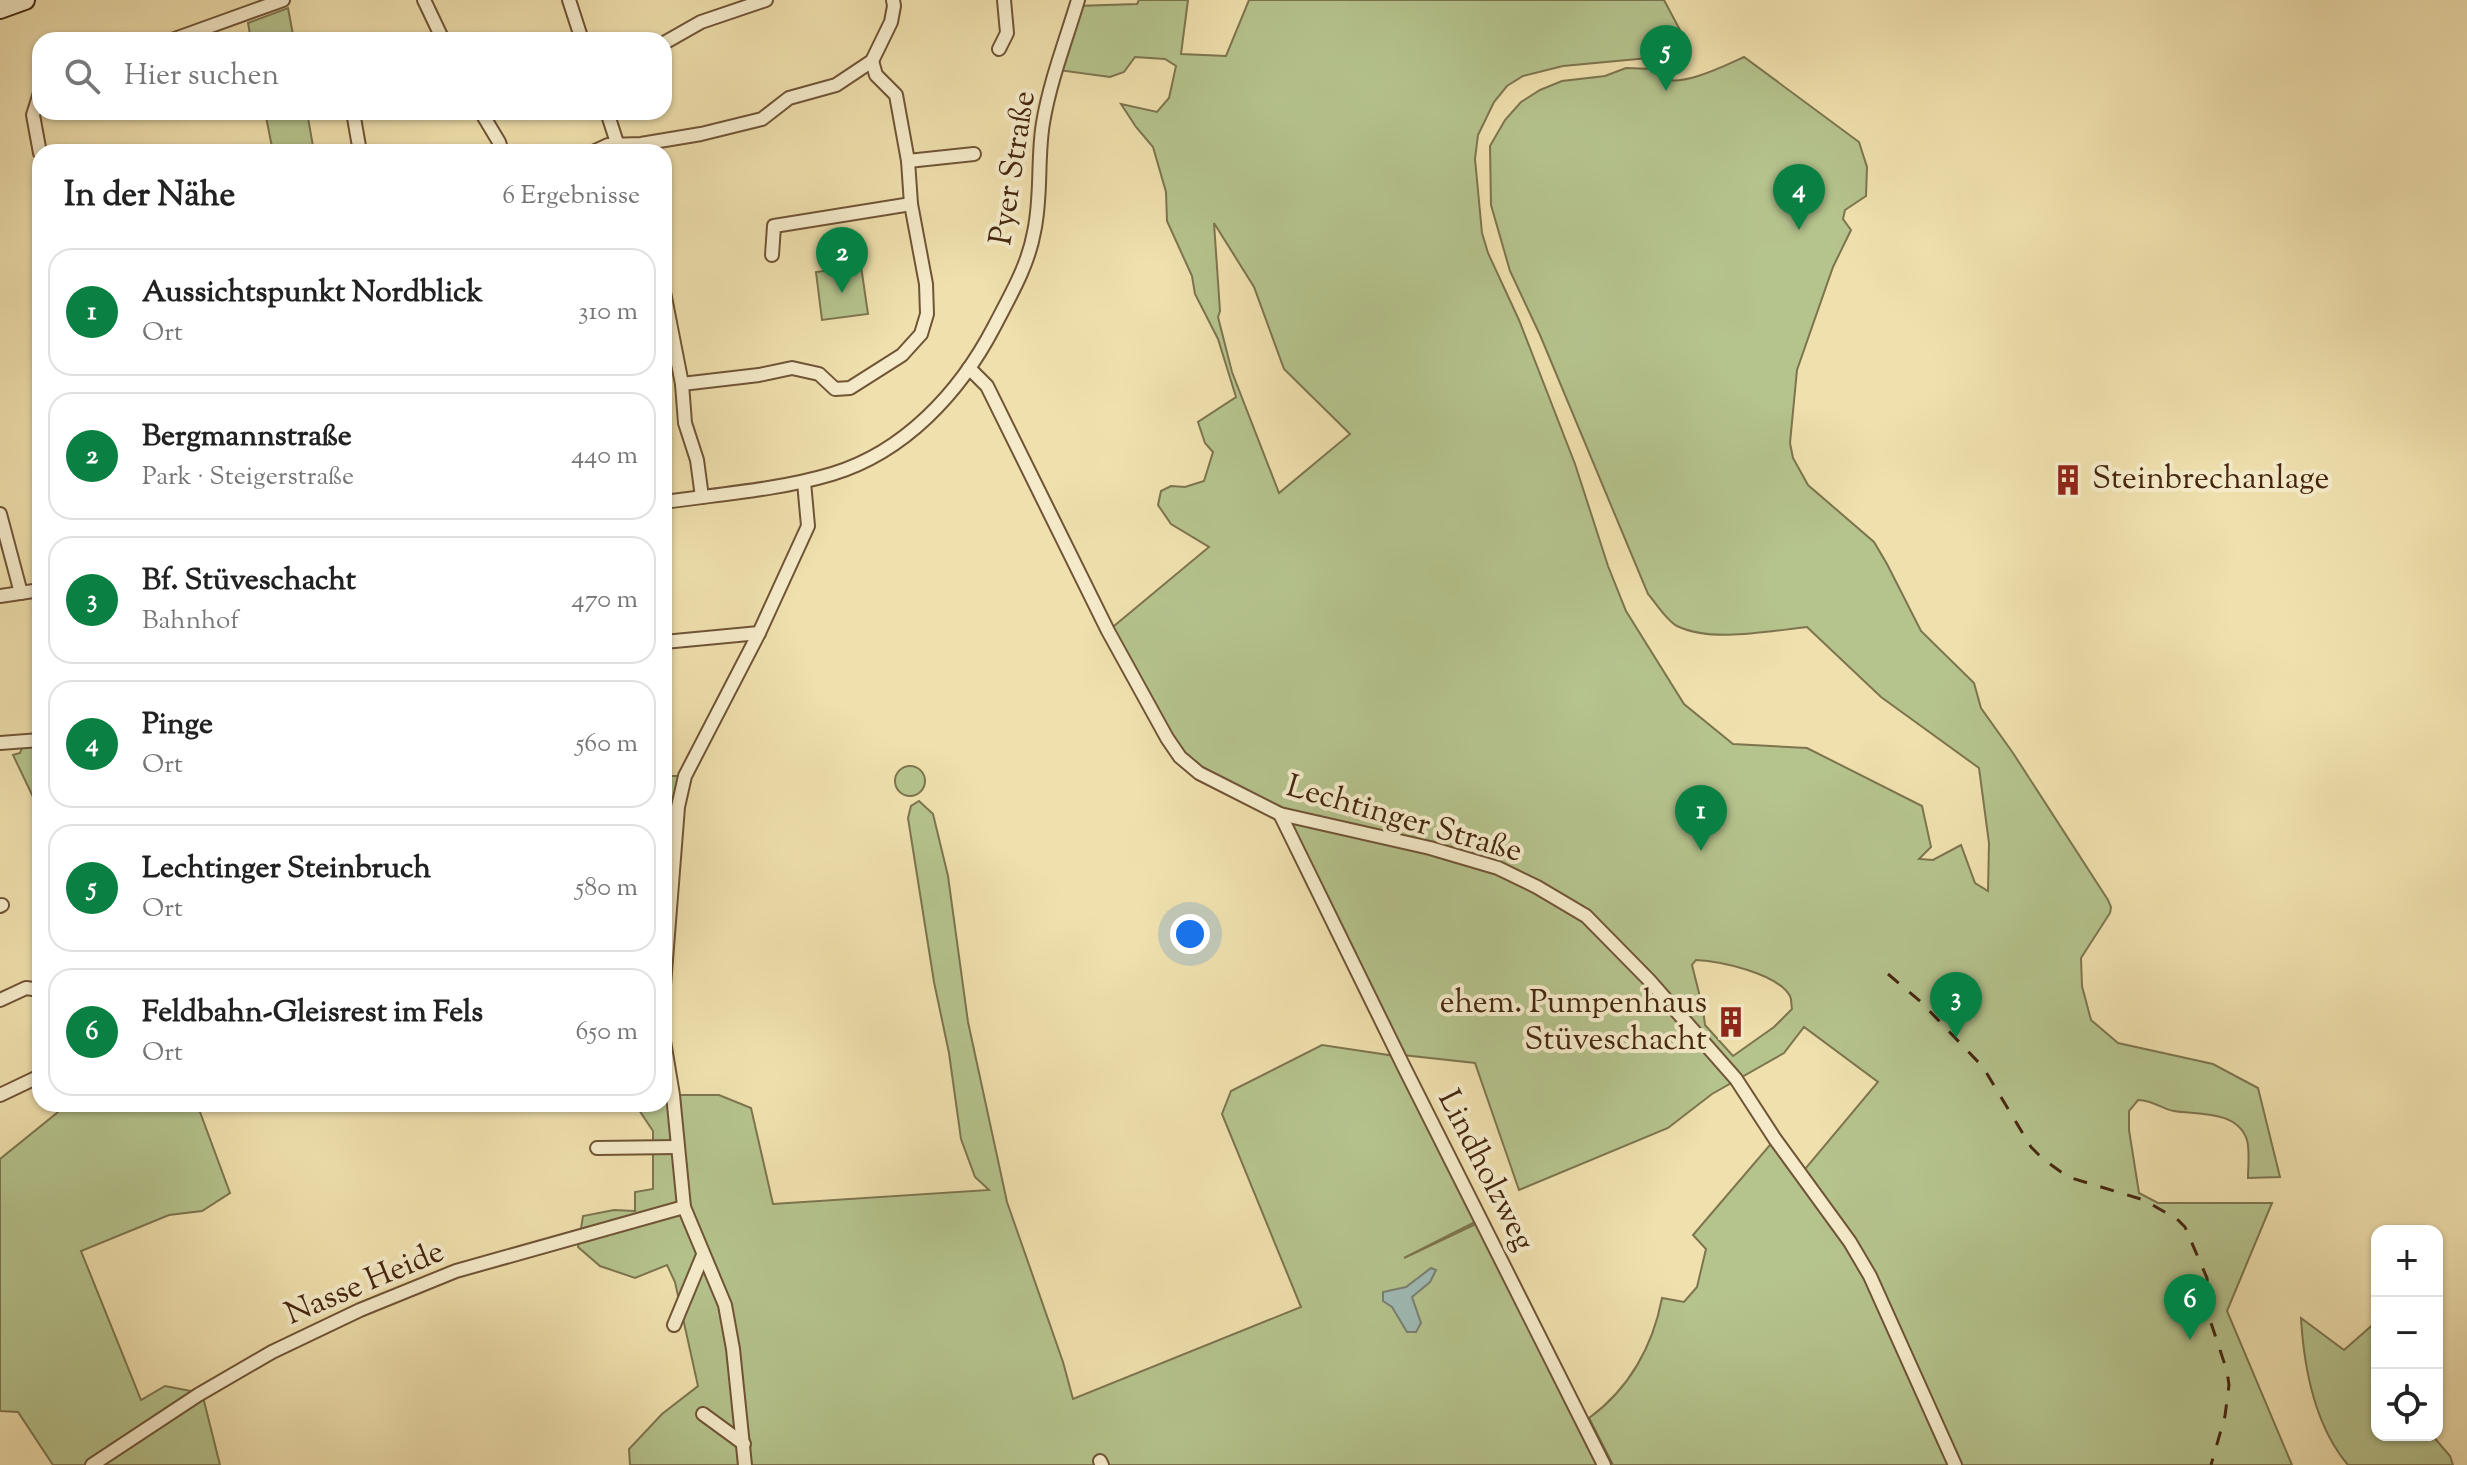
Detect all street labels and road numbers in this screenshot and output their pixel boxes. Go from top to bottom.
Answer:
street label: Pyer Straße [979,88,1049,248]
street label: Lechtinger Straße [1281,764,1527,876]
street label: Lindholzweg [1425,1082,1545,1260]
street label: Nasse Heide [278,1230,452,1338]

